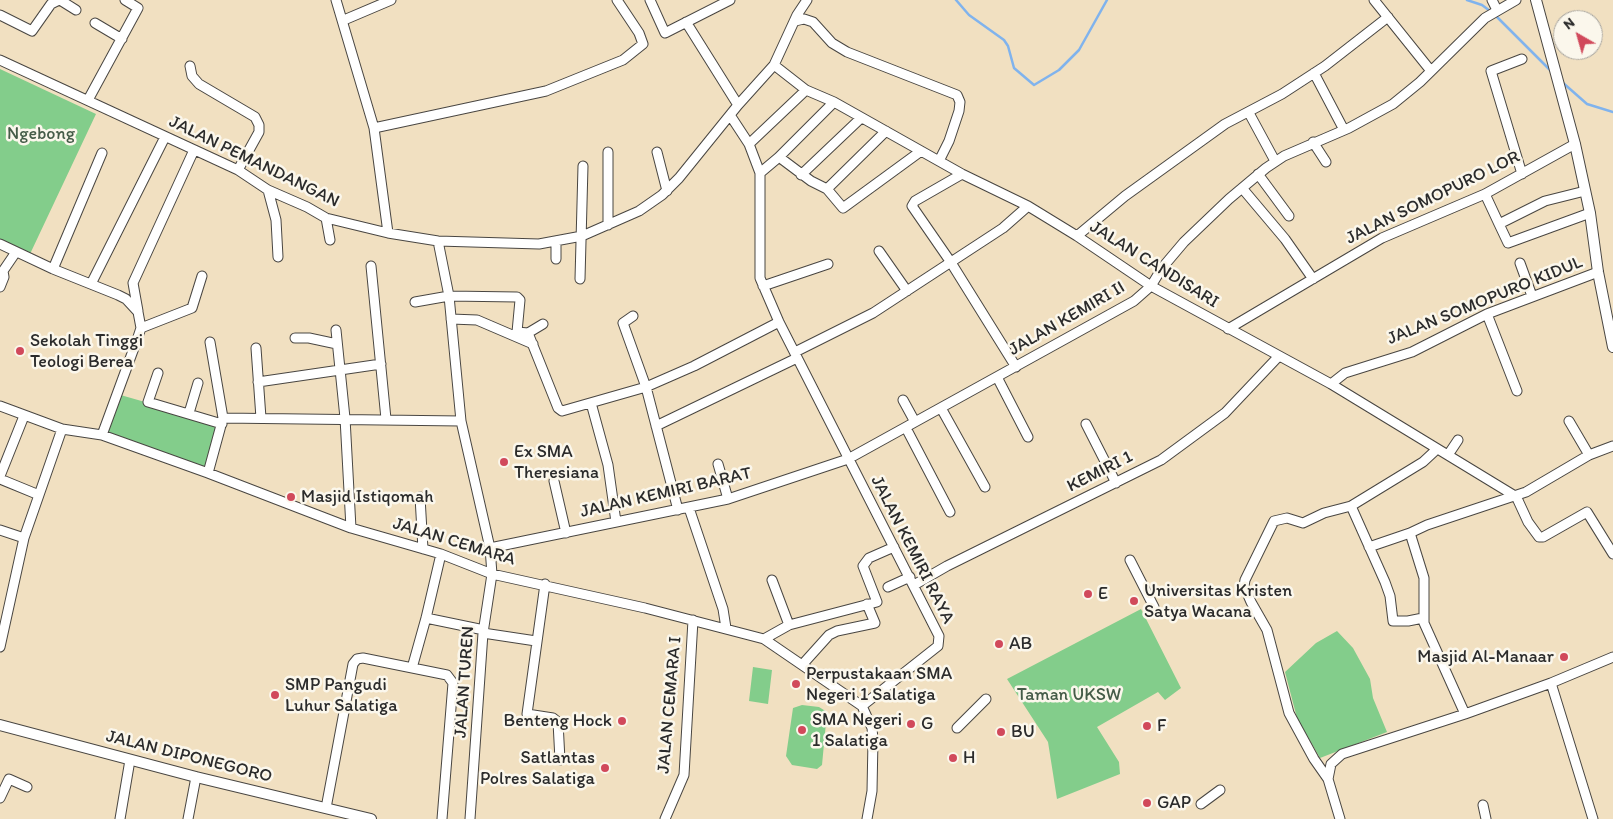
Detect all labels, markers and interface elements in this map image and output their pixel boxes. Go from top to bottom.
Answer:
north arrow [1553,10,1603,60]
text: N [1560,14,1578,33]
street label: JALAN PEMANDANGAN [165,111,343,213]
park label: Ngebong [7,123,75,145]
street label: JALAN SOMOPURO LOR [1342,146,1524,250]
street label: JALAN CANDISARI [1085,217,1223,313]
street label: JALAN SOMOPURO KIDUL [1384,252,1586,350]
street label: JALAN KEMIRI II [1005,277,1129,361]
place label: Sekolah Tinggi Teologi Berea [30,330,143,372]
marker: Sekolah Tinggi Teologi Berea [14,345,26,357]
place label: Ex SMA Theresiana [514,441,599,484]
street label: KEMIRI 1 [1064,446,1136,498]
marker: Ex SMA Theresiana [498,456,510,468]
street label: JALAN KEMIRI BARAT [578,463,754,523]
street label: JALAN KEMIRI RAYA [865,472,959,628]
place label: Masjid Istiqomah [301,486,434,508]
marker: Masjid Istiqomah [285,491,297,503]
street label: JALAN CEMARA [390,513,518,571]
place label: Universitas Kristen Satya Wacana [1144,580,1292,622]
place label: E [1098,583,1108,605]
marker: E [1082,588,1094,600]
marker: Universitas Kristen Satya Wacana [1128,595,1140,607]
street label: JALAN TUREN [450,625,480,739]
place label: AB [1009,633,1032,655]
street label: JALAN CEMARA I [653,635,687,775]
marker: AB [993,638,1005,650]
place label: Masjid Al-Manaar [1417,646,1554,668]
marker: Masjid Al-Manaar [1558,651,1570,663]
place label: Perpustakaan SMA Negeri 1 Salatiga [806,663,952,706]
place label: SMP Pangudi Luhur Salatiga [285,674,398,716]
marker: Perpustakaan SMA Negeri 1 Salatiga [790,678,802,690]
park label: Taman UKSW [1017,684,1121,706]
marker: SMP Pangudi Luhur Salatiga [269,689,281,701]
place label: SMA Negeri 1 Salatiga [812,709,902,752]
place label: Benteng Hock [504,710,612,732]
place label: G [921,713,933,735]
marker: Benteng Hock [616,715,628,727]
place label: F [1157,715,1166,737]
marker: G [905,718,917,730]
marker: F [1141,720,1153,732]
place label: BU [1011,721,1035,743]
marker: SMA Negeri 1 Salatiga [796,724,808,736]
street label: JALAN DIPONEGORO [104,726,274,788]
marker: BU [995,726,1007,738]
place label: Satlantas Polres Salatiga [480,747,595,790]
place label: H [963,747,975,769]
marker: H [947,752,959,764]
marker: Satlantas Polres Salatiga [599,762,611,774]
place label: GAP [1157,792,1191,814]
marker: GAP [1141,797,1153,809]

